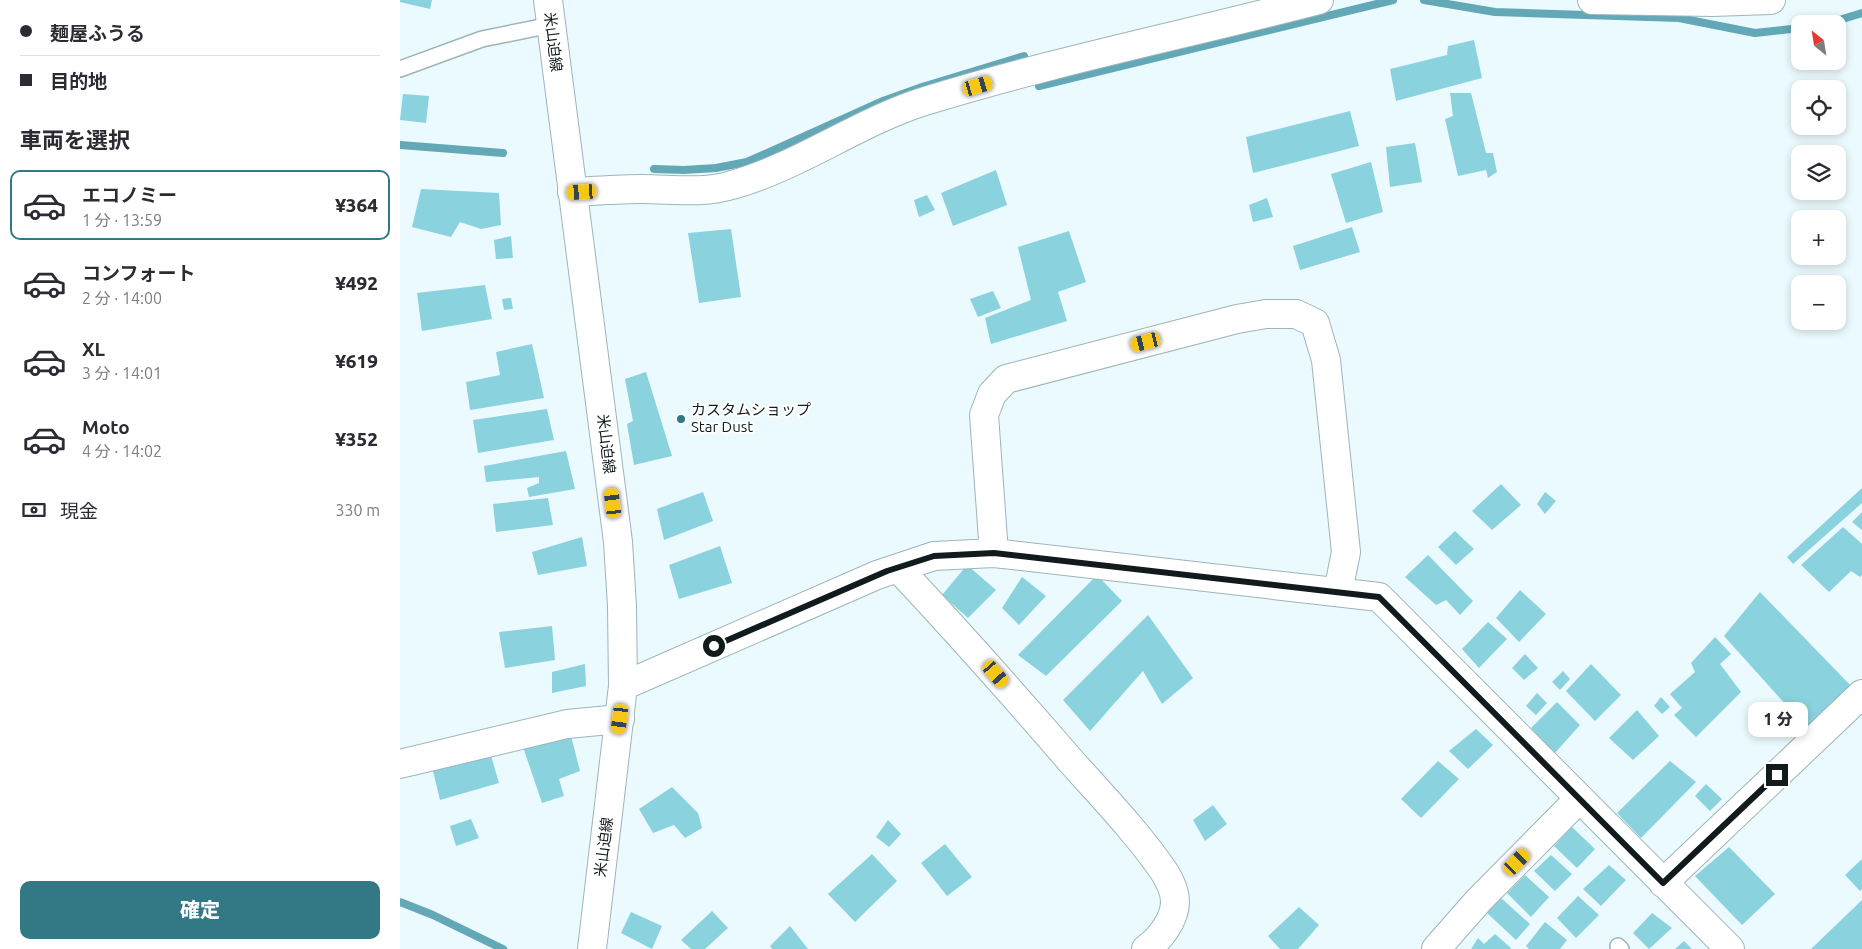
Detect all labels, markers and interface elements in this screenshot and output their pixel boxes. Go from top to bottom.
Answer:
street label: 米山迫線 [541,11,566,73]
north arrow [1791,15,1846,70]
map controls [1791,15,1846,330]
text: 麺屋ふうる [50,22,145,44]
text: 目的地 [50,70,107,92]
car [961,75,994,97]
button: locate [1791,80,1846,135]
text: 車両を選択 [20,127,130,152]
button: layers [1791,145,1846,200]
icon: car [22,183,67,228]
text: エコノミー [82,184,177,206]
car [566,184,597,200]
text: ¥364 [335,194,378,216]
button: + [1791,210,1846,265]
text: 1 分 · 13:59 [82,211,162,229]
icon: car [22,261,67,306]
text: コンフォート [82,262,195,284]
text: ¥492 [335,272,378,294]
button: − [1791,275,1846,330]
text: 2 分 · 14:00 [82,289,162,307]
car [1129,331,1162,353]
text: XL [82,338,105,360]
icon: car [22,339,67,384]
text: ¥619 [335,350,378,372]
text: 3 分 · 14:01 [82,364,162,382]
place label: カスタムショップ Star Dust [691,401,811,435]
street label: 米山迫線 [594,413,619,475]
marker: カスタムショップ Star Dust [675,413,687,425]
text: Moto [82,416,130,438]
icon: car [22,417,67,462]
text: ¥352 [335,428,378,450]
text: 4 分 · 14:02 [82,442,162,460]
car [603,487,622,519]
icon: cash [20,496,48,524]
text: 現金 [60,500,98,522]
text: 330 m [335,501,380,519]
route start [703,635,725,657]
car [980,658,1011,690]
callout: 1 分 [1747,702,1807,738]
car [610,703,629,735]
text: 1 分 [1764,710,1792,728]
route end [1766,764,1788,786]
street label: 米山迫線 [591,816,616,878]
car [1501,846,1532,878]
button: 確定 [20,881,380,939]

